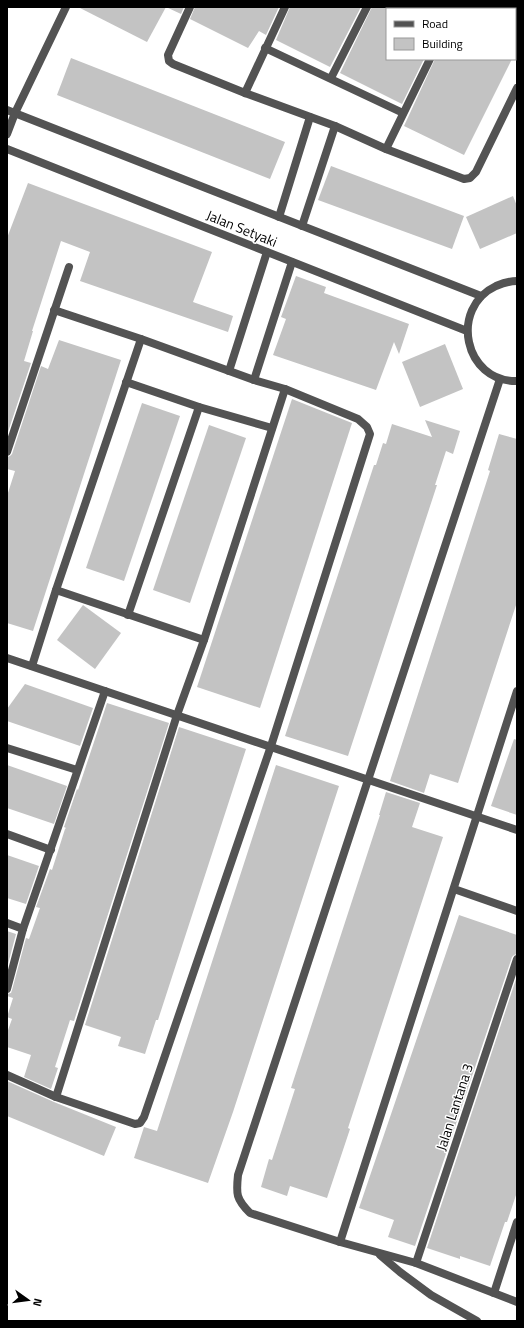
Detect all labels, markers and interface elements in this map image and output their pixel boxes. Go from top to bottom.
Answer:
legend [386,8,516,60]
text: Road [422,14,448,33]
text: Building [422,34,463,53]
street label: Jalan Setyaki [203,204,281,252]
street label: Jalan Lantana 3 [430,1061,478,1153]
north arrow [8,1280,48,1320]
text: N [29,1297,46,1308]

